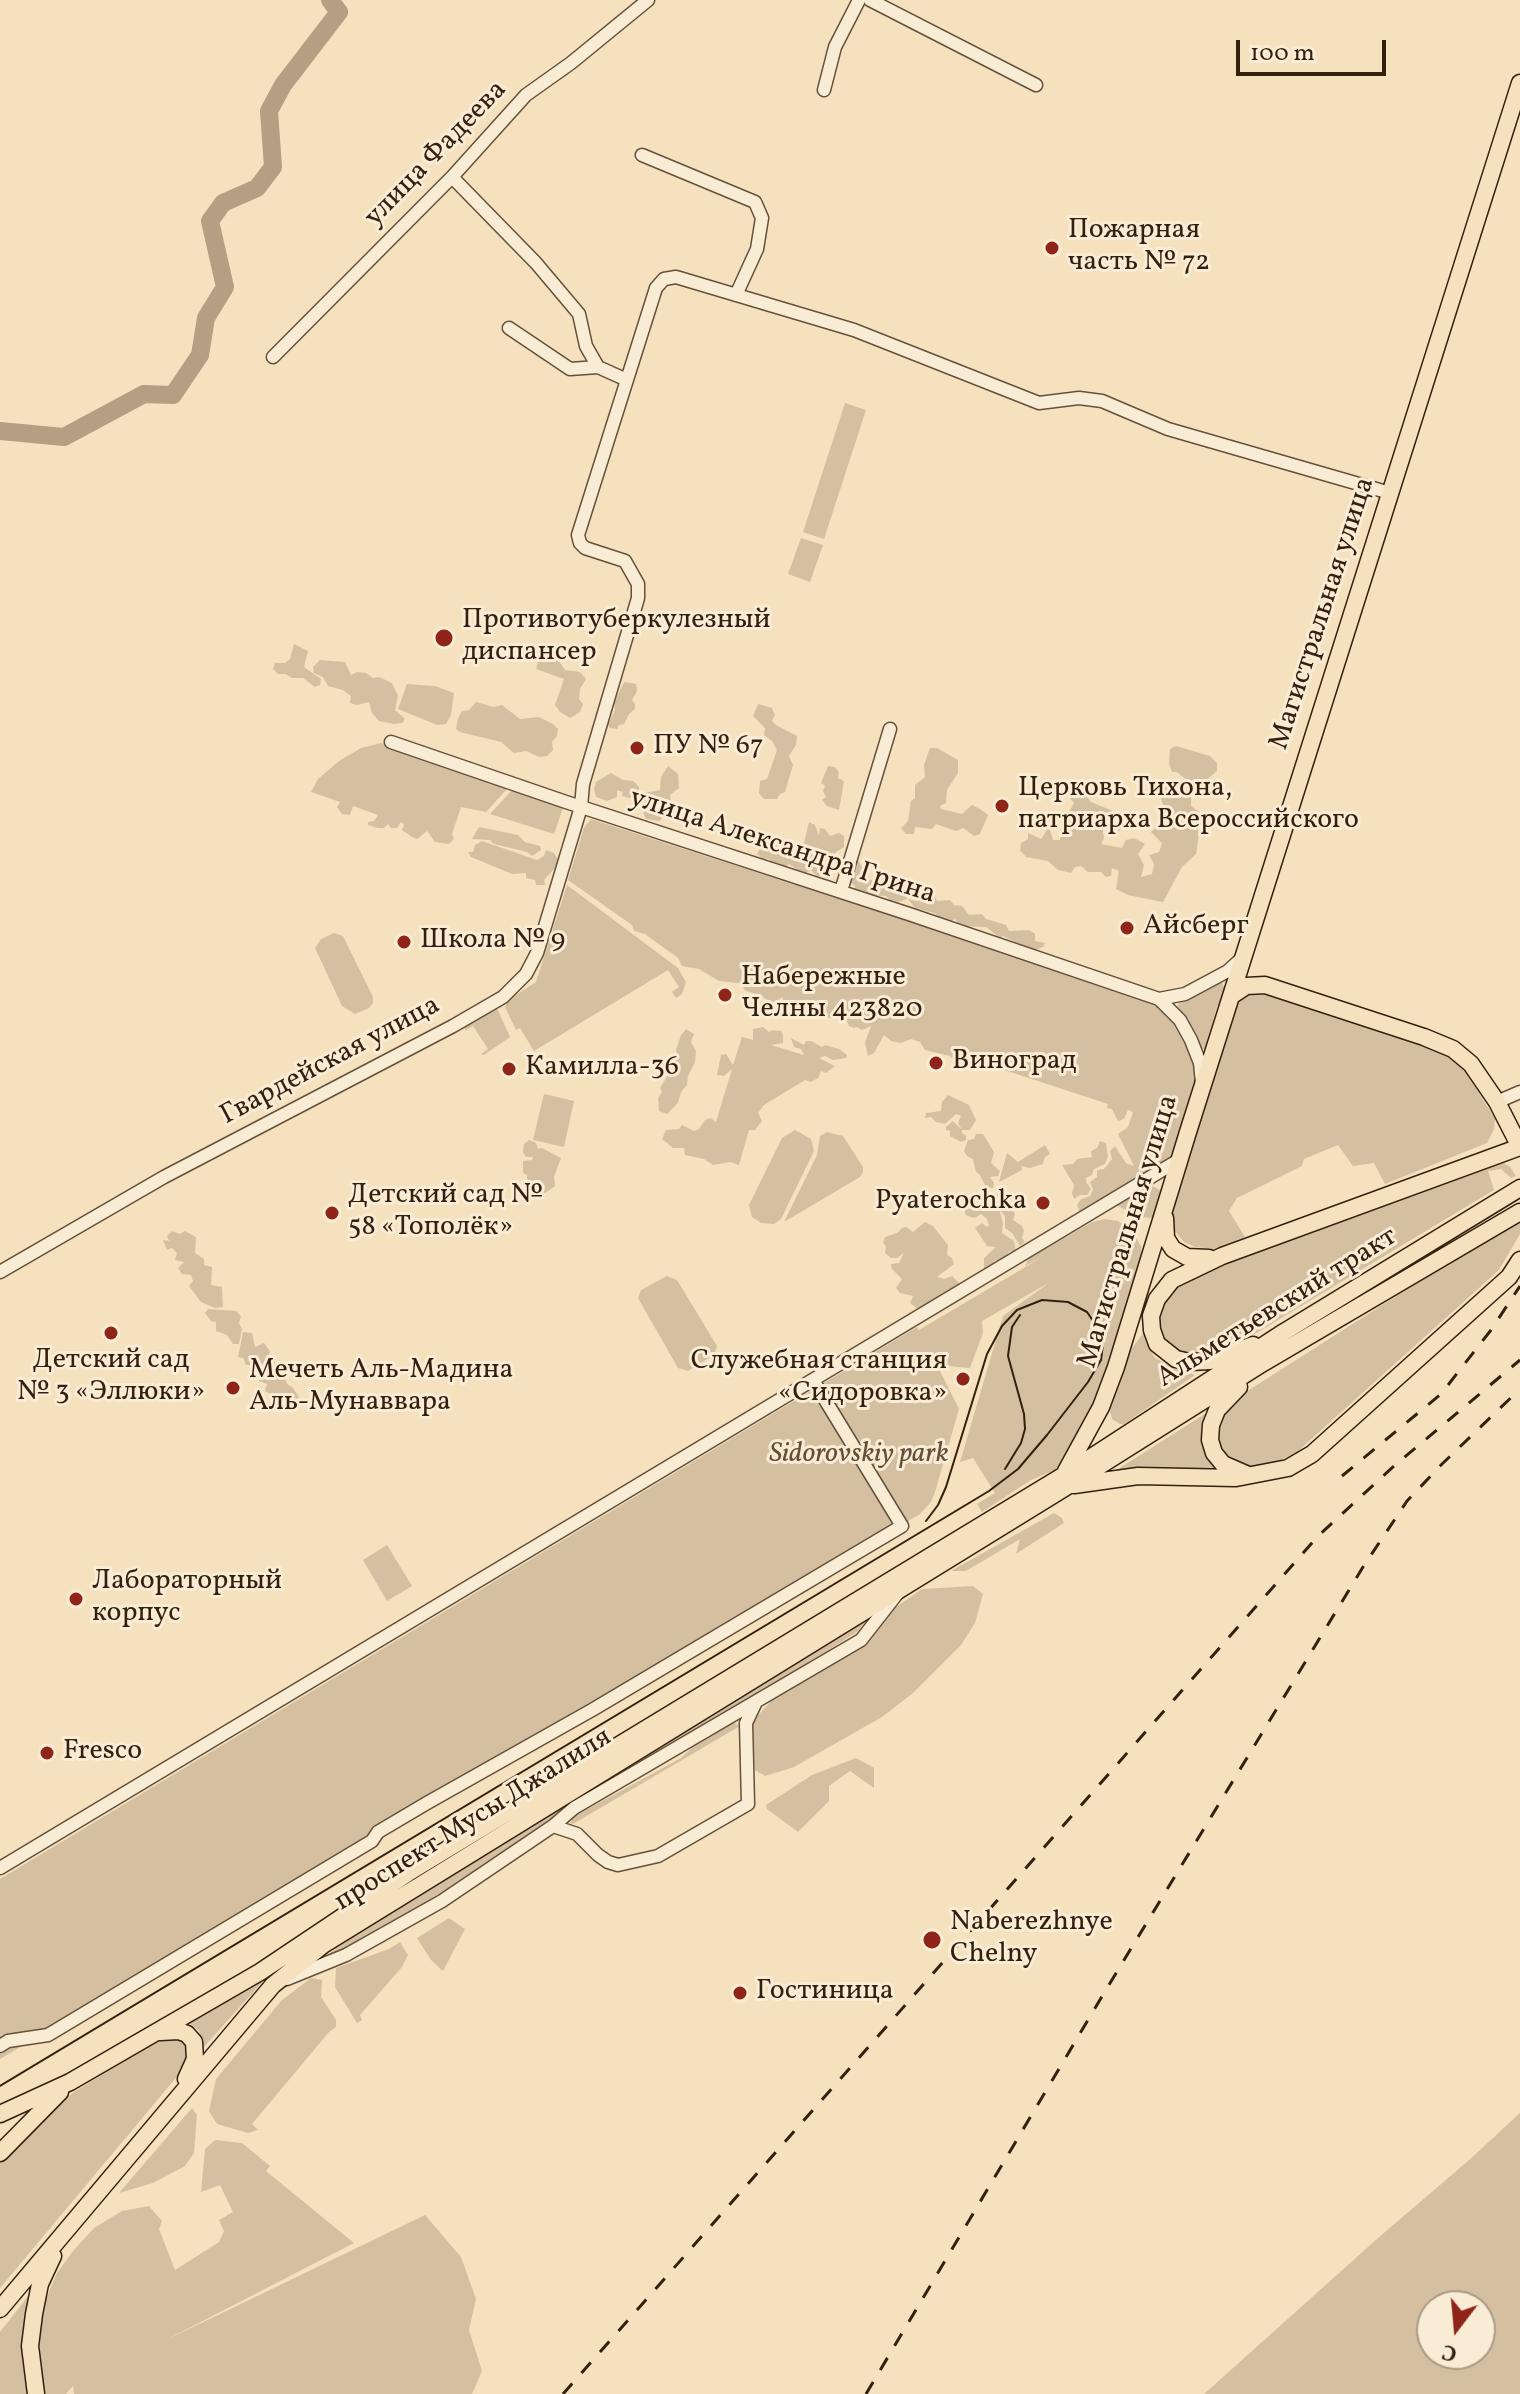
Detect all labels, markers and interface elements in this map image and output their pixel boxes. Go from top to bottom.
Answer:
scale bar [1240,24,1390,74]
text: 100 m [1250,37,1315,71]
street label: улица Фадеева [359,75,515,235]
place label: Пожарная часть № 72 [1068,215,1210,281]
marker: Пожарная часть № 72 [1043,239,1061,257]
street label: Магистральная улица [1264,474,1384,754]
place label: Противотуберкулезный диспансер [462,605,771,671]
marker: Противотуберкулезный диспансер [433,627,455,649]
place label: ПУ № 67 [653,731,764,765]
marker: ПУ № 67 [628,739,646,757]
place label: Церковь Тихона, патриарха Всероссийского [1018,773,1359,839]
street label: улица Александра Грина [625,783,939,913]
marker: Церковь Тихона, патриарха Всероссийского [993,797,1011,815]
place label: Айсберг [1143,911,1249,945]
marker: Айсберг [1118,919,1136,937]
place label: Школа № 9 [420,925,565,959]
marker: Школа № 9 [395,933,413,951]
place label: Набережные Челны 423820 [741,962,923,1028]
marker: Набережные Челны 423820 [716,986,734,1004]
street label: Гвардейская улица [216,990,446,1134]
place label: Виноград [952,1046,1077,1080]
place label: Камилла-36 [525,1052,679,1086]
marker: Виноград [927,1054,945,1072]
marker: Камилла-36 [500,1060,518,1078]
street label: Магистральная улица [1072,1091,1188,1373]
place label: Детский сад № 58 «Тополёк» [348,1180,543,1246]
place label: Pyaterochka [875,1186,1027,1220]
marker: Pyaterochka [1034,1194,1052,1212]
marker: Детский сад № 58 «Тополёк» [323,1204,341,1222]
street label: Альметьевский тракт [1152,1221,1404,1397]
marker: Детский сад № 3 «Эллюки» [102,1324,120,1342]
place label: Детский сад № 3 «Эллюки» [17,1345,205,1411]
place label: Служебная станция «Сидоровка» [691,1346,947,1412]
place label: Мечеть Аль-Мадина Аль-Мунаввара [249,1355,513,1421]
marker: Служебная станция «Сидоровка» [954,1370,972,1388]
marker: Мечеть Аль-Мадина Аль-Мунаввара [224,1379,242,1397]
park label: Sidorovskiy park [769,1439,949,1473]
place label: Лабораторный корпус [92,1566,282,1632]
marker: Лабораторный корпус [67,1590,85,1608]
street label: проспект Мусы Джалиля [329,1722,619,1920]
place label: Fresco [63,1736,142,1770]
marker: Fresco [38,1744,56,1762]
place label: Naberezhnye Chelny [950,1907,1113,1973]
marker: Naberezhnye Chelny [921,1929,943,1951]
place label: Гостиница [756,1976,894,2010]
marker: Гостиница [731,1984,749,2002]
north arrow [1416,2290,1496,2370]
text: С [1439,2335,1461,2368]

